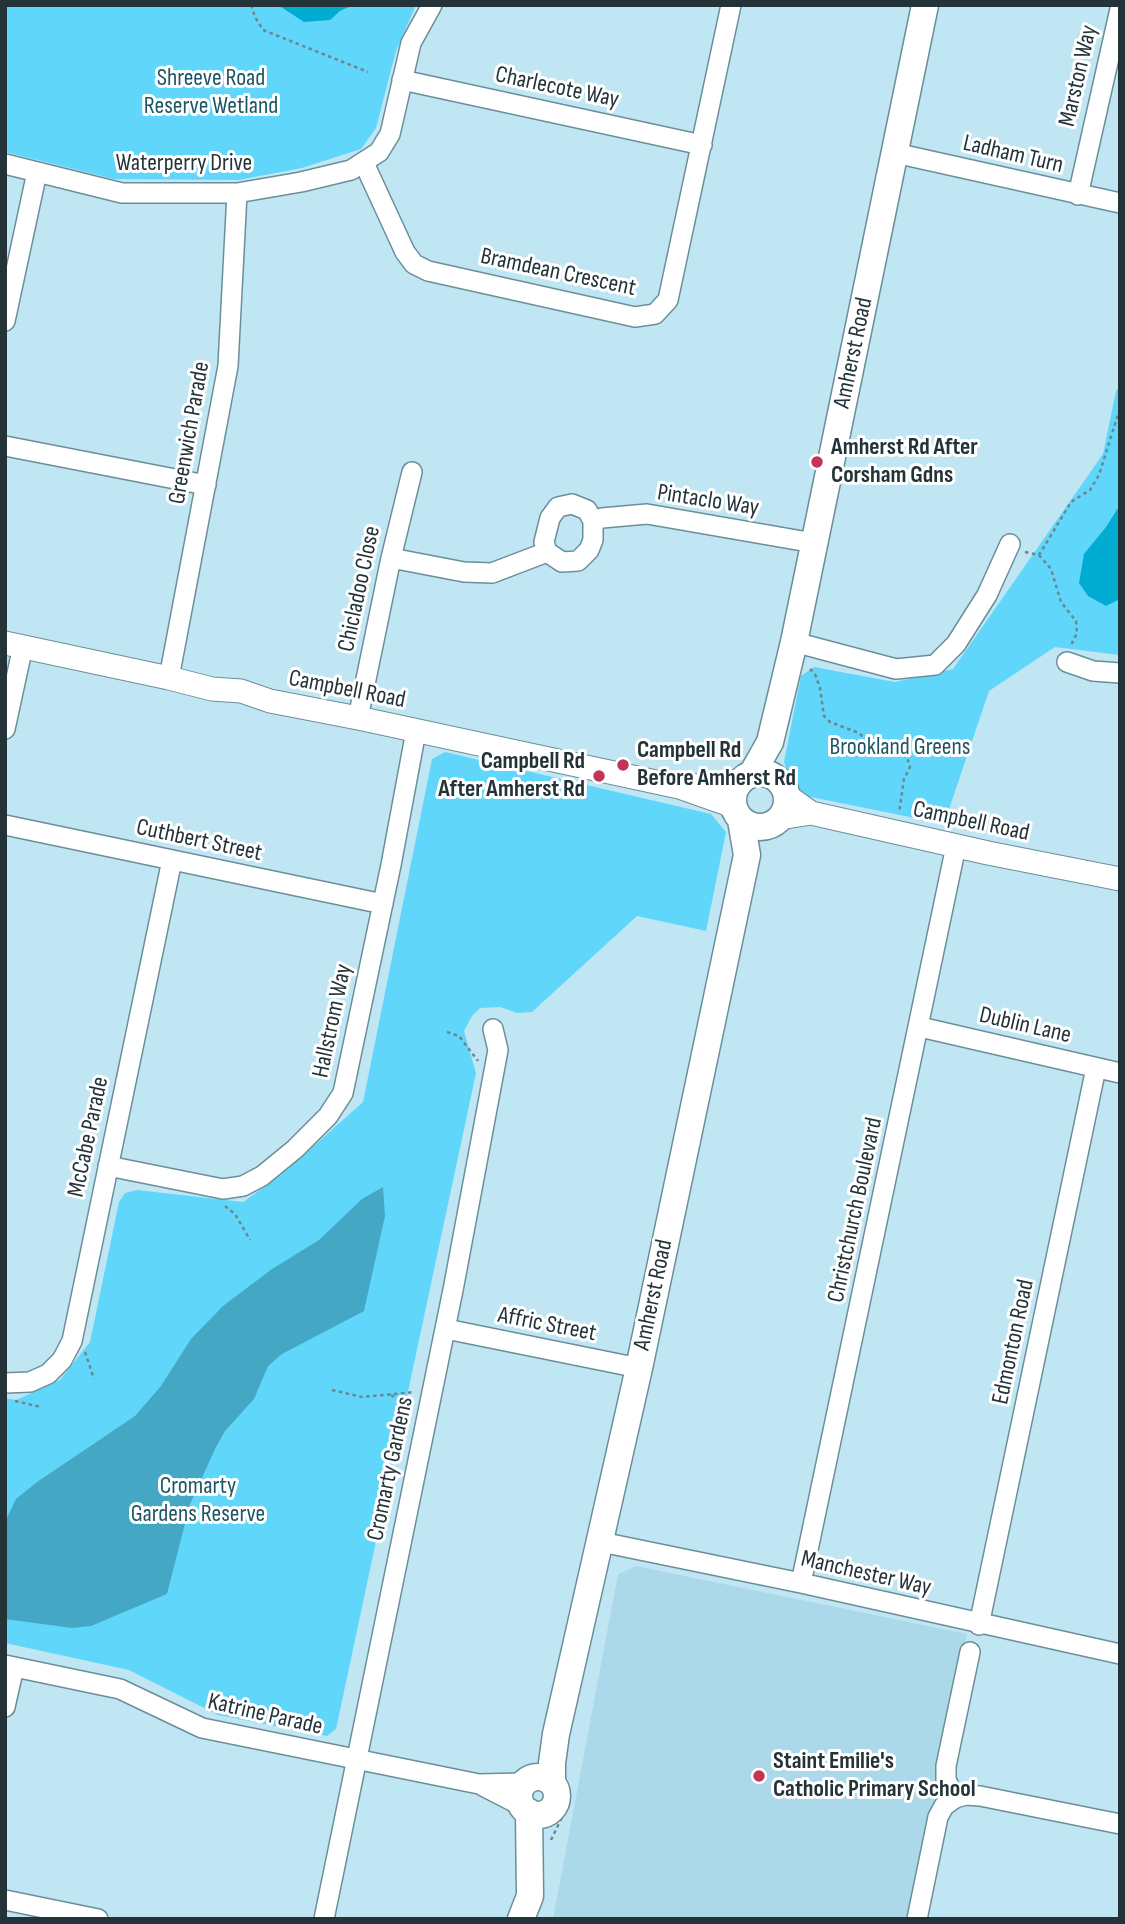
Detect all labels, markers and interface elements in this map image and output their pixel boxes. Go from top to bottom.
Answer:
street label: Marston Way [1053,23,1105,129]
street label: Charlecote Way [493,61,621,115]
park label: Shreeve Road Reserve Wetland [144,65,278,121]
street label: Ladham Turn [960,129,1066,181]
street label: Waterperry Drive [116,150,252,178]
street label: Bramdean Crescent [478,242,638,304]
street label: Amherst Road [828,295,880,411]
street label: Greenwich Parade [163,360,217,506]
place label: Amherst Rd After Corsham Gdns [831,434,978,490]
marker: Amherst Rd After Corsham Gdns [809,454,825,470]
street label: Pintaclo Way [655,479,761,523]
street label: Chicladoo Close [333,524,387,654]
street label: Campbell Road [286,665,408,715]
park label: Brookland Greens [830,734,970,762]
place label: Campbell Rd Before Amherst Rd [637,737,796,793]
place label: Campbell Rd After Amherst Rd [438,748,585,804]
marker: Campbell Rd Before Amherst Rd [615,757,631,773]
marker: Campbell Rd After Amherst Rd [591,768,607,784]
street label: Campbell Road [910,796,1032,848]
street label: Cuthbert Street [134,814,264,868]
street label: Hallstrom Way [307,962,359,1080]
street label: Dublin Lane [976,1001,1074,1051]
street label: McCabe Parade [62,1074,116,1200]
street label: Christchurch Boulevard [822,1115,890,1305]
street label: Amherst Road [628,1237,680,1353]
street label: Edmonton Road [987,1277,1041,1407]
street label: Affric Street [495,1301,599,1349]
street label: Cromarty Gardens [362,1394,420,1544]
park label: Cromarty Gardens Reserve [131,1473,265,1529]
street label: Manchester Way [798,1545,934,1603]
street label: Katrine Parade [205,1688,325,1742]
place label: Staint Emilie's Catholic Primary School [773,1748,975,1804]
marker: Staint Emilie's Catholic Primary School [751,1768,767,1784]

